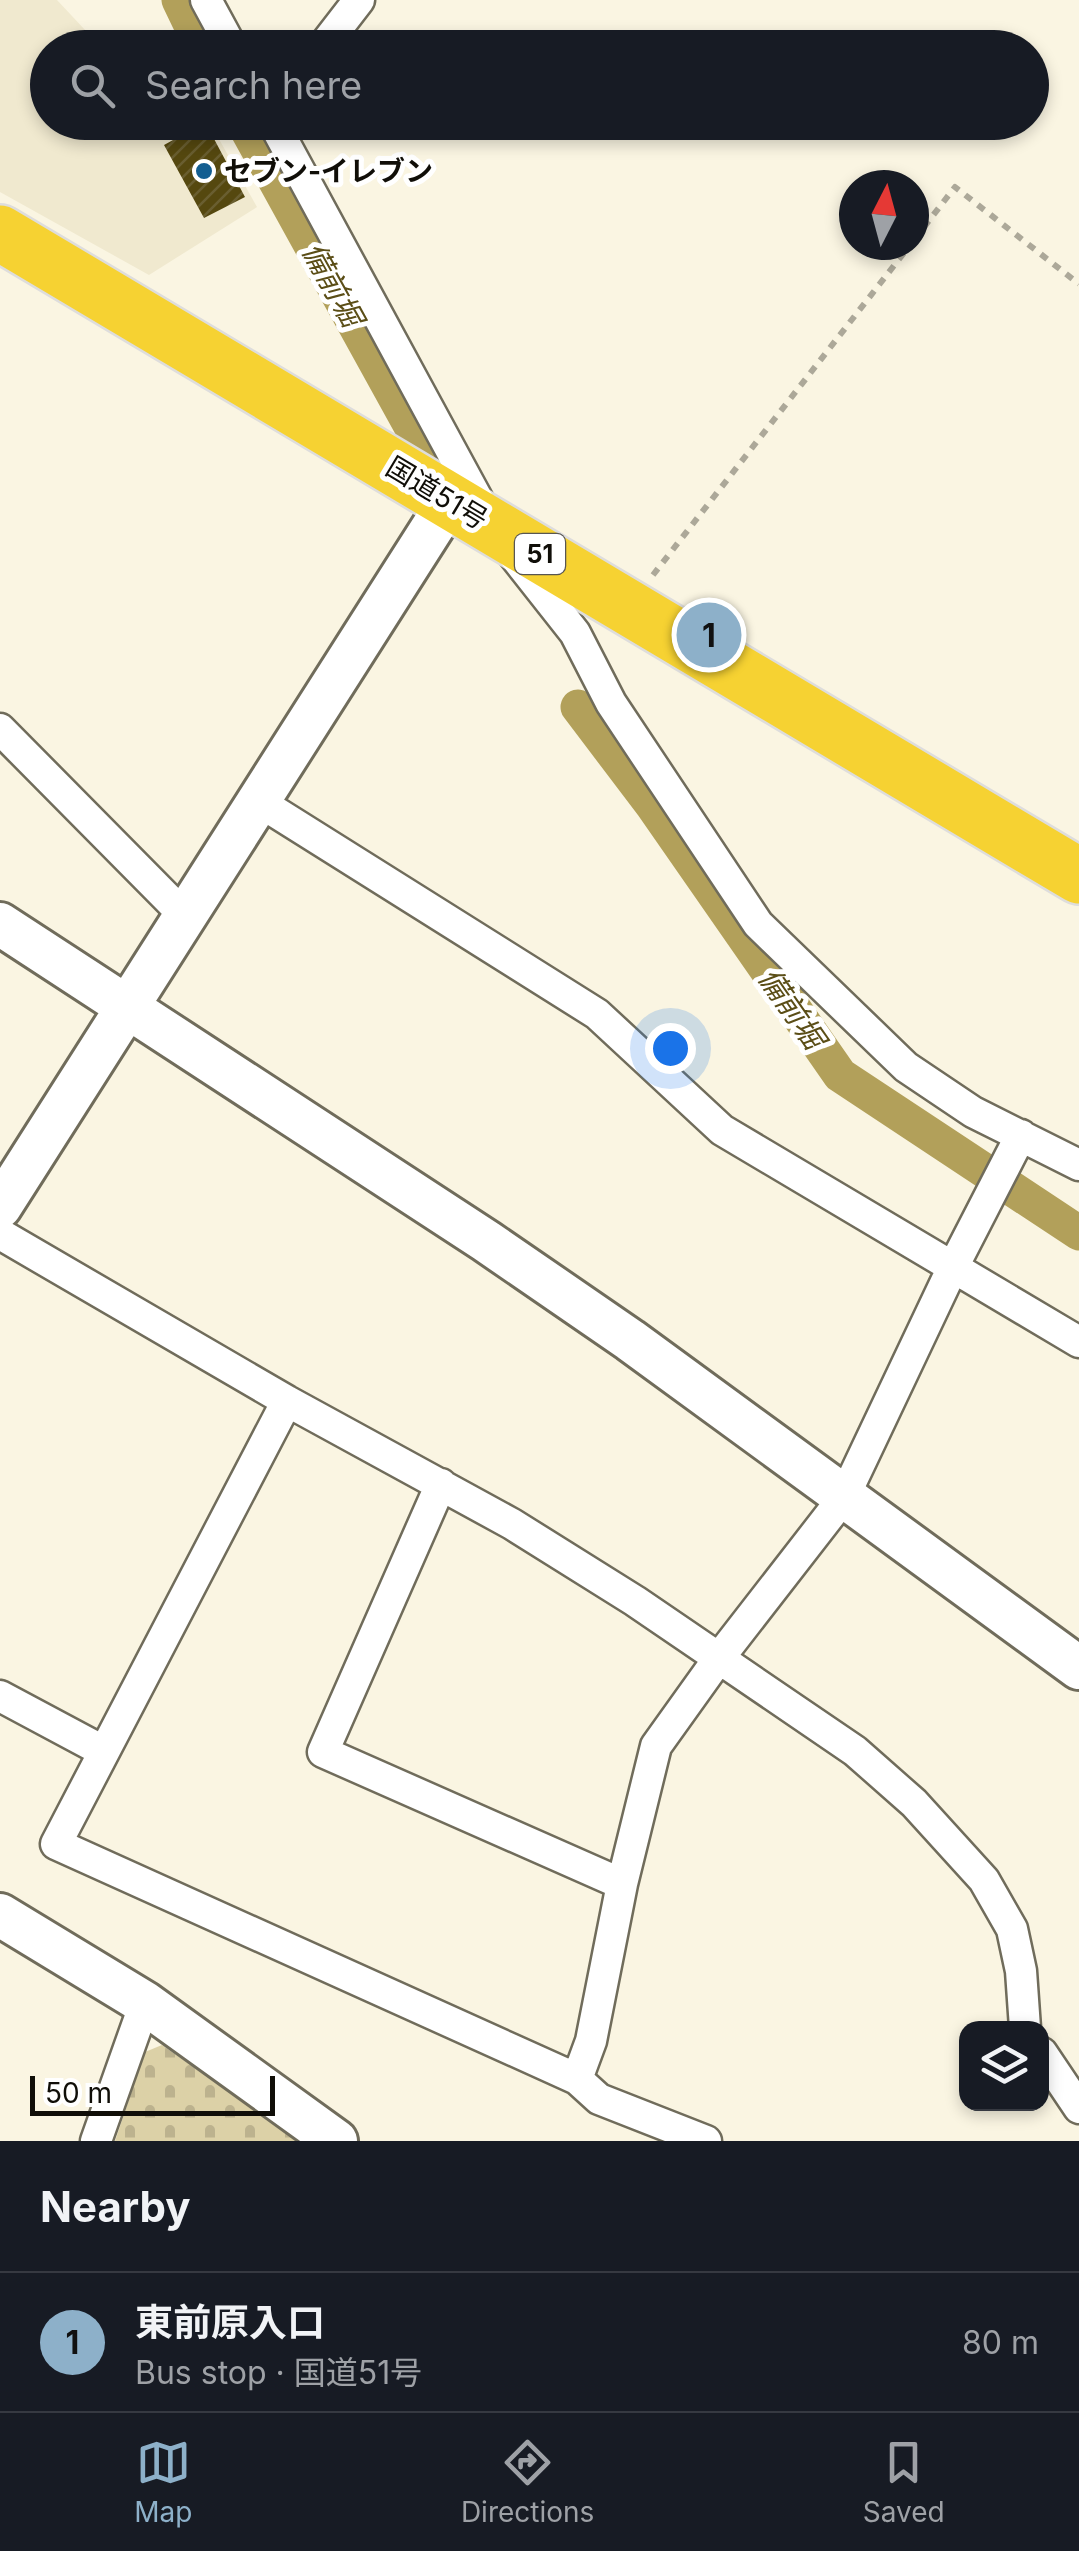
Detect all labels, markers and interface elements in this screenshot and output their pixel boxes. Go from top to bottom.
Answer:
search box [30,30,1049,140]
icon: search [65,58,120,113]
text: Search here [145,62,362,108]
place label: セブン-イレブン [224,154,433,188]
marker: セブン-イレブン [193,160,215,182]
north arrow [839,170,929,260]
water label: 備前堀 [295,236,372,336]
street label: 国道51号 [380,449,494,537]
road number: 51 [515,534,565,574]
pin: 1 [676,598,742,672]
water label: 備前堀 [751,961,835,1058]
your location [645,1023,696,1074]
map controls [959,2021,1049,2111]
button: layers [959,2021,1049,2111]
scale bar [30,2071,275,2116]
text: 50 m [45,2076,112,2110]
text: Nearby [40,2181,191,2232]
text: 東前原入口 [135,2299,325,2345]
text: 1 [66,2323,79,2362]
text: 80 m [962,2323,1039,2362]
text: Bus stop · 国道51号 [135,2353,422,2392]
tab: Map [134,2435,192,2529]
tab: Directions [461,2435,594,2529]
tab: Saved [863,2435,945,2529]

